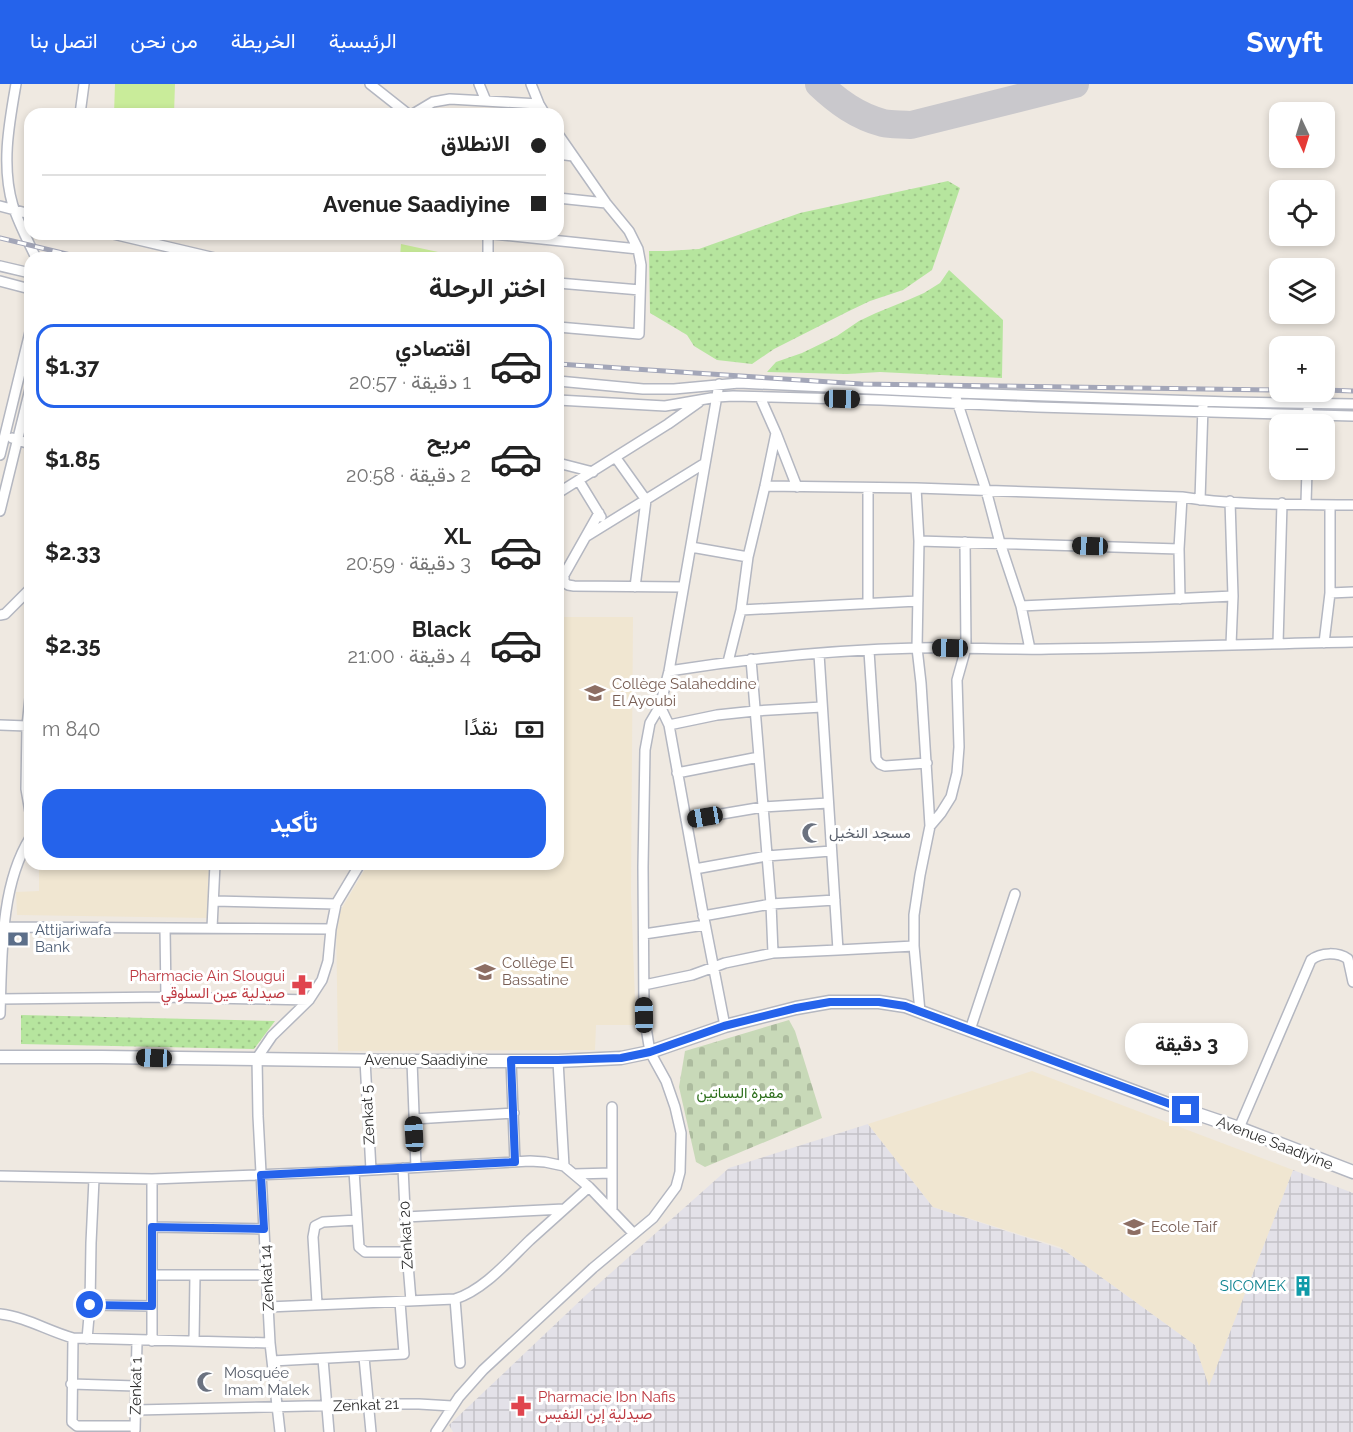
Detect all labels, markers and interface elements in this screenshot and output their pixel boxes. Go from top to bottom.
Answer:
text: Swyft [1246,26,1323,59]
text: اتصل بنا [30,28,98,53]
text: من نحن [131,28,198,53]
text: الخريطة [231,28,296,53]
text: الرئيسية [329,28,397,53]
north arrow [1269,102,1335,168]
map controls [1269,102,1335,480]
text: الانطلاق [441,130,510,156]
button: locate [1269,180,1335,246]
text: Avenue Saadiyine [323,191,510,217]
button: layers [1269,258,1335,324]
text: اختر الرحلة [429,272,546,303]
text: اقتصادي [395,335,471,361]
button: + [1269,336,1335,402]
icon: car [489,339,543,393]
text: $1.37 [45,353,99,379]
text: 1 دقيقة · 20:57 [349,370,471,394]
car [824,390,860,408]
button: − [1269,414,1335,480]
text: مريح [427,428,471,454]
icon: car [489,432,543,486]
text: $1.85 [45,446,100,472]
text: 2 دقيقة · 20:58 [346,463,471,487]
text: XL [444,523,471,549]
icon: car [489,525,543,579]
car [1072,536,1108,556]
text: $2.33 [45,539,101,565]
text: 3 دقيقة · 20:59 [346,551,471,575]
text: Black [412,616,471,642]
icon: car [489,618,543,672]
text: $2.35 [45,632,101,658]
car [932,639,968,657]
text: 4 دقيقة · 21:00 [347,644,471,668]
place label: Collège Salaheddine El Ayoubi [612,675,757,710]
school or university icon: Collège Salaheddine El Ayoubi [583,681,607,705]
icon: cash [513,713,546,746]
text: نقدًا [464,714,498,740]
text: 840 m [42,717,101,741]
button: تأكيد [42,789,546,858]
car [686,805,724,829]
mosque icon: مسجد النخيل [800,821,824,845]
place label: مسجد النخيل [829,824,911,842]
place label: Attijariwafa Bank [35,921,111,956]
bank icon: Attijariwafa Bank [6,927,30,951]
place label: Collège El Bassatine [502,954,574,989]
school or university icon: Collège El Bassatine [473,960,497,984]
place label: Pharmacie Ain Slougui صيدلية عين السلوقي [129,967,285,1006]
pharmacy icon: Pharmacie Ain Slougui صيدلية عين السلوقي [290,973,314,997]
car [635,997,653,1033]
callout: 3 دقيقة [1124,1023,1248,1065]
text: 3 دقيقة [1155,1032,1218,1056]
car [136,1048,172,1068]
street label: Avenue Saadiyine [364,1051,488,1069]
park label: مقبرة البساتين [696,1084,784,1103]
street label: Zenkat 5 [357,1085,379,1145]
route end [1172,1096,1199,1123]
street label: Avenue Saadiyine [1214,1112,1336,1174]
car [404,1116,424,1152]
street label: Zenkat 20 [395,1200,417,1270]
school or university icon: Ecole Taif [1122,1215,1146,1239]
place label: Ecole Taif [1151,1218,1218,1236]
street label: Zenkat 14 [256,1244,278,1312]
building icon: SICOMEK [1291,1274,1315,1298]
place label: SICOMEK [1220,1277,1286,1295]
route start [76,1291,103,1318]
street label: Zenkat 1 [126,1356,146,1415]
place label: Mosquée Imam Malek [224,1364,309,1399]
mosque icon: Mosquée Imam Malek [195,1370,219,1394]
place label: Pharmacie Ibn Nafis صيدلية إبن النفيس [538,1388,676,1424]
pharmacy icon: Pharmacie Ibn Nafis صيدلية إبن النفيس [509,1394,533,1418]
street label: Zenkat 21 [333,1395,400,1415]

